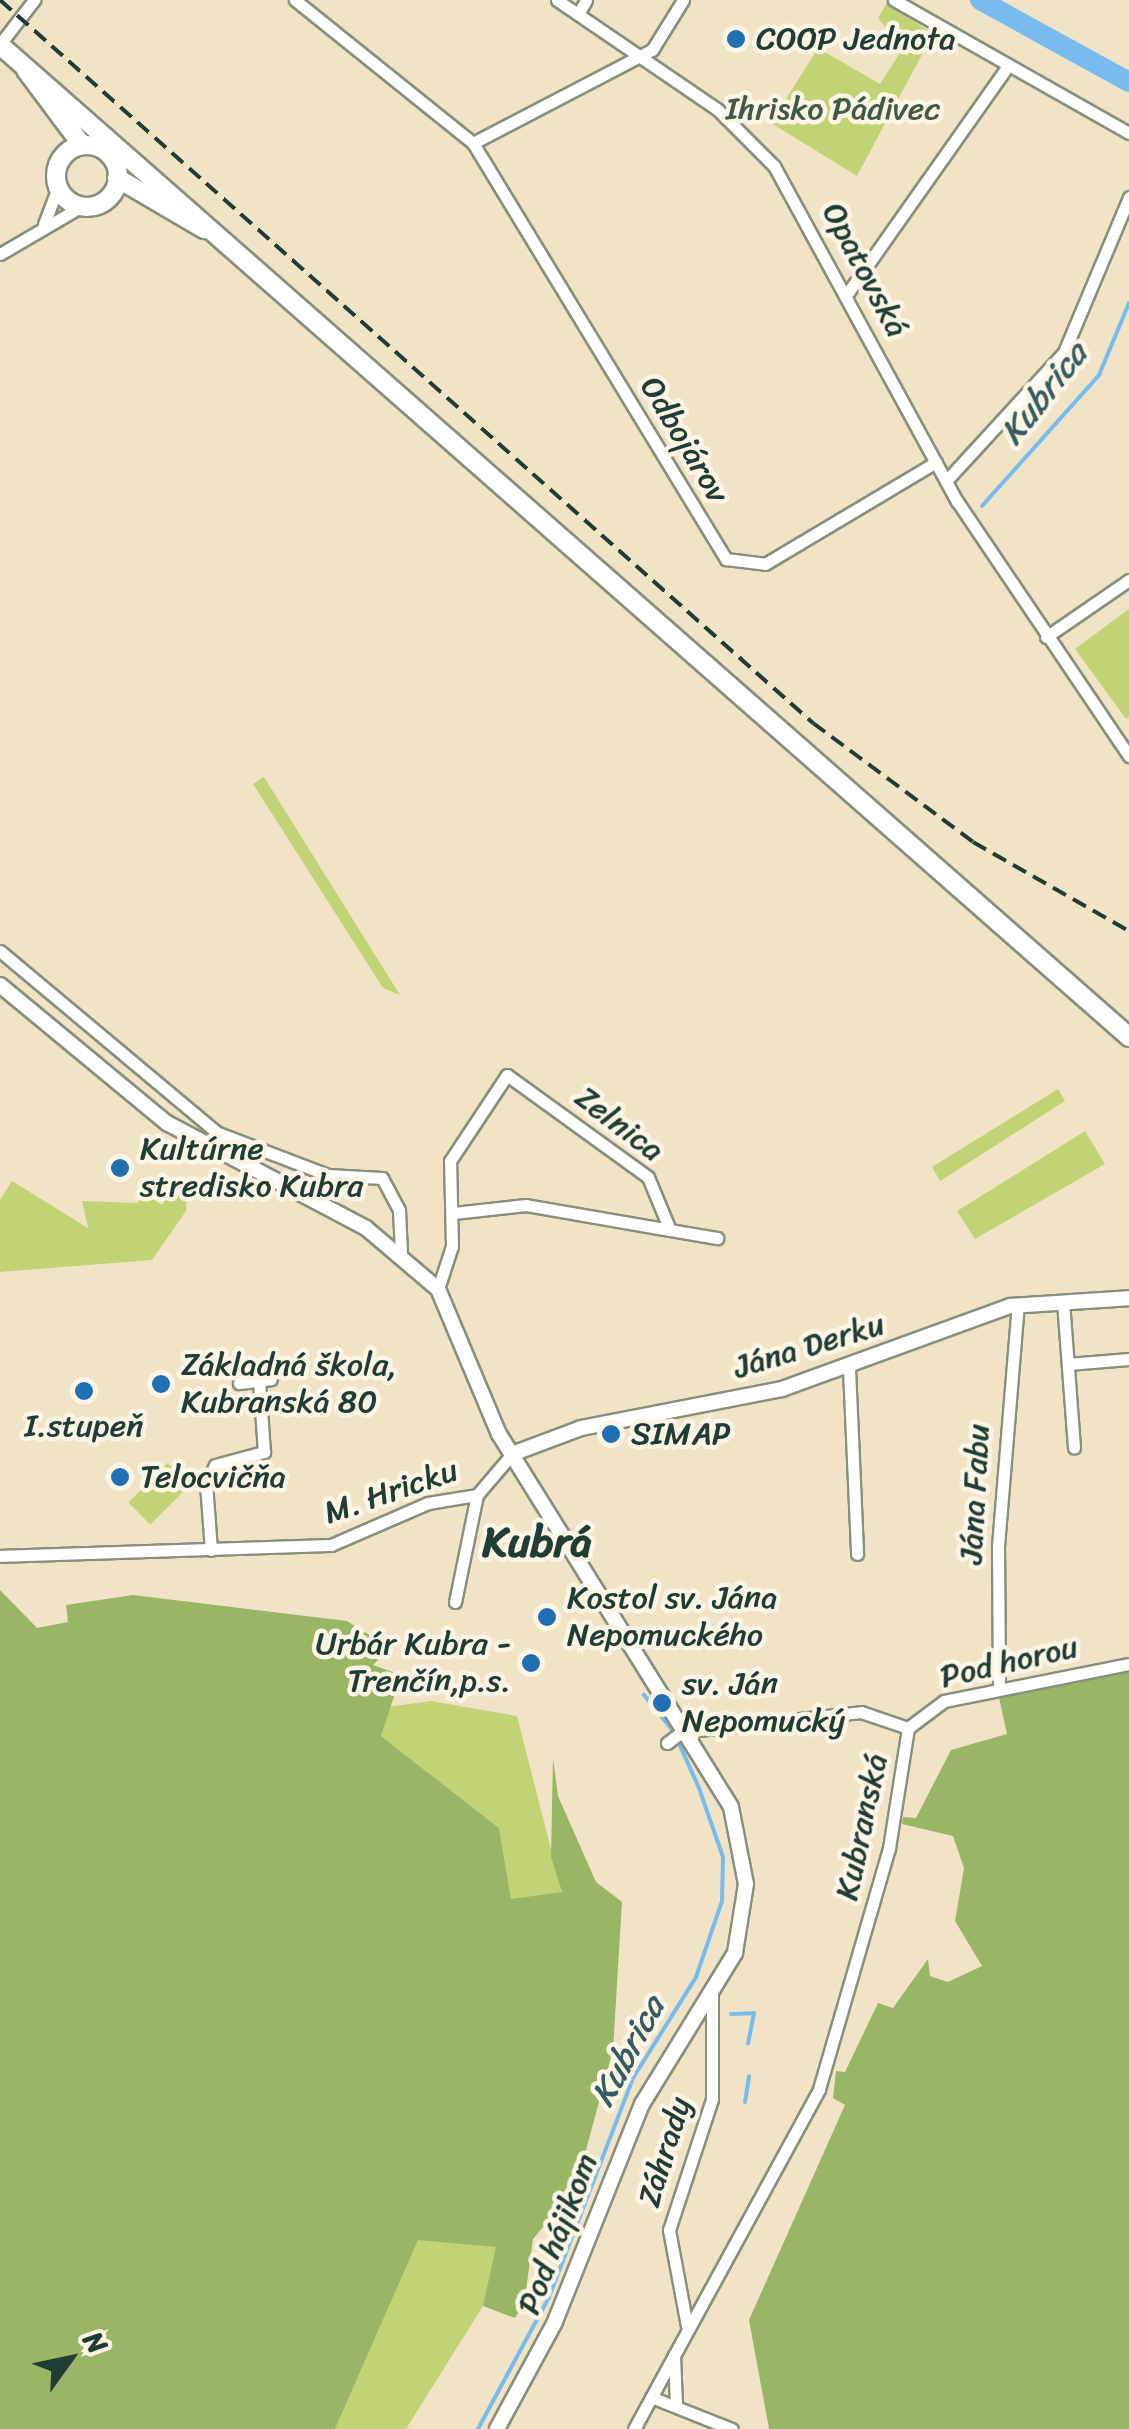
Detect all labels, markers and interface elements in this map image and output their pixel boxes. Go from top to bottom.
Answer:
place label: COOP Jednota [756,20,955,58]
marker: COOP Jednota [725,28,747,50]
park label: Ihrisko Pádivec [726,90,940,128]
street label: Opatovská [814,196,916,344]
water label: Kubrica [990,333,1096,453]
street label: Odbojárov [631,370,737,510]
street label: Zelnica [567,1078,671,1170]
place label: Kultúrne stredisko Kubra [140,1131,363,1206]
marker: Kultúrne stredisko Kubra [109,1157,131,1179]
street label: Jána Derku [729,1305,889,1387]
place label: Základná škola, Kubranská 80 [181,1347,397,1422]
marker: Základná škola, Kubranská 80 [150,1373,172,1395]
marker: I.stupeň [73,1380,95,1402]
place label: I.stupeň [25,1407,143,1445]
place label: SIMAP [631,1415,730,1453]
marker: SIMAP [600,1423,622,1445]
street label: Jána Fabu [952,1423,998,1565]
street label: M. Hricku [319,1451,463,1533]
place label: Telocvičňa [140,1458,286,1496]
marker: Telocvičňa [109,1466,131,1488]
district label: Kubrá [482,1517,592,1567]
place label: Kostol sv. Jána Nepomuckého [567,1580,777,1655]
marker: Kostol sv. Jána Nepomuckého [536,1606,558,1628]
place label: Urbár Kubra - Trenčín,p.s. [316,1626,511,1701]
street label: Pod horou [936,1627,1082,1697]
marker: Urbár Kubra - Trenčín,p.s. [520,1652,542,1674]
place label: sv. Ján Nepomucký [682,1666,845,1741]
marker: sv. Ján Nepomucký [651,1692,673,1714]
street label: Kubranská [828,1750,896,1904]
water label: Kubrica [581,1989,673,2113]
street label: Záhrady [630,2092,700,2212]
street label: Pod hájikom [509,2147,607,2321]
north arrow [20,2309,120,2409]
text: N [70,2321,121,2364]

